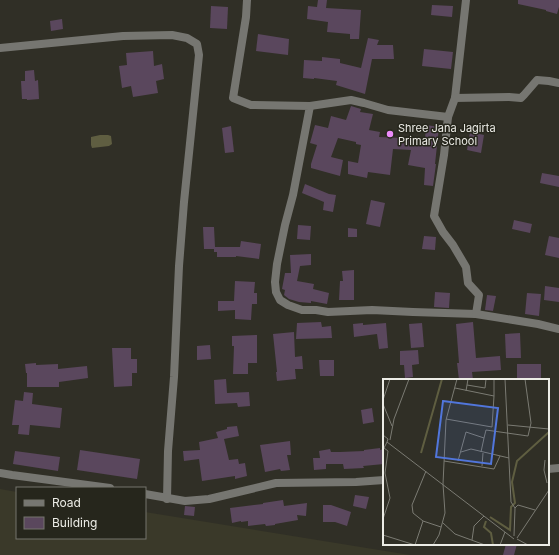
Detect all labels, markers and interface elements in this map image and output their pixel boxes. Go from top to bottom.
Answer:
place label: Shree Jana Jagirta Primary School [398,121,496,148]
marker: Shree Jana Jagirta Primary School [385,129,395,139]
inset map [383,379,549,545]
legend [16,487,146,539]
text: Road [52,495,81,510]
text: Building [52,515,97,530]

